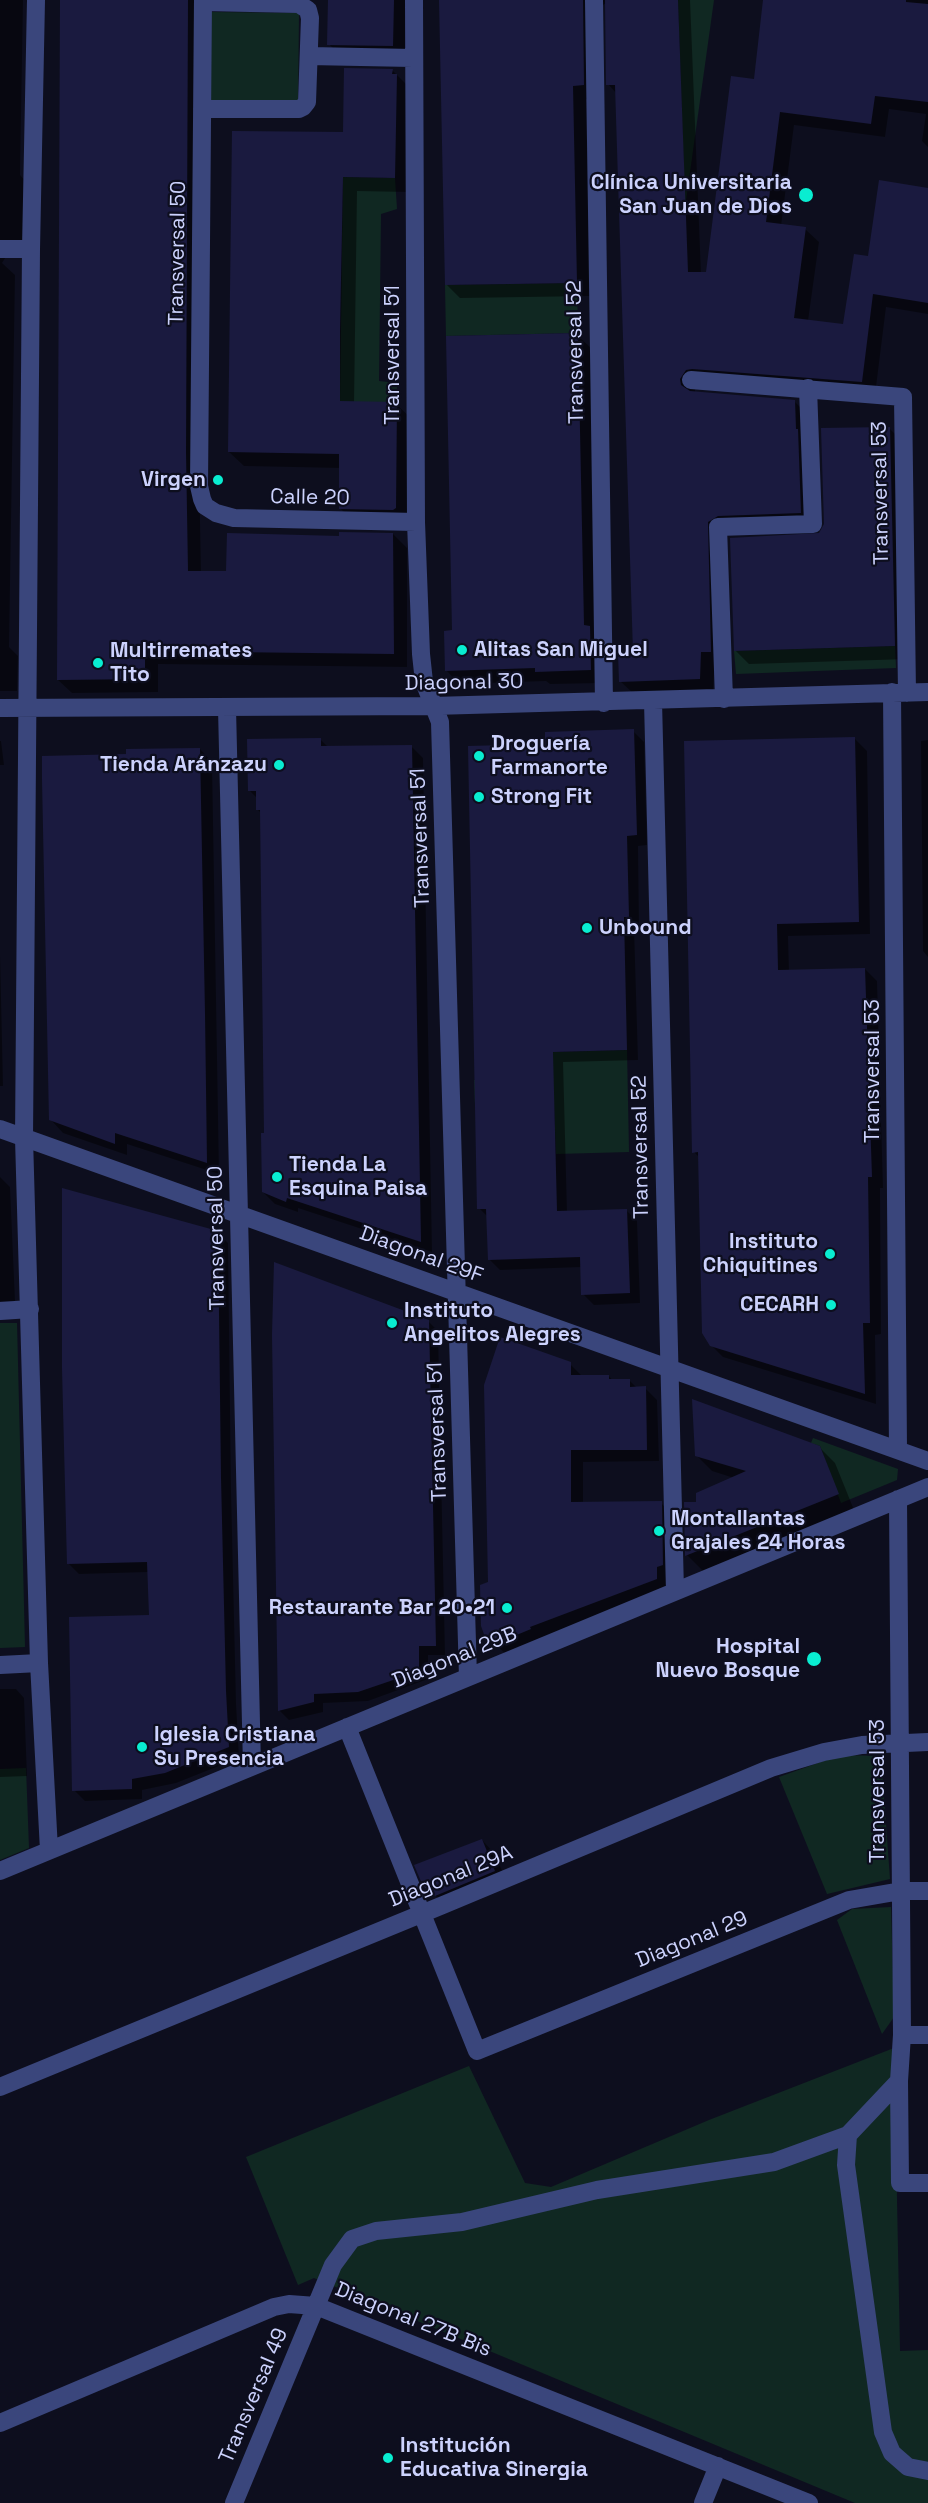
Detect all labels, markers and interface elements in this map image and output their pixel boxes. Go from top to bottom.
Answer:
place label: Clínica Universitaria San Juan de Dios [591,170,792,220]
street label: Transversal 50 [164,180,192,326]
marker: Clínica Universitaria San Juan de Dios [797,186,815,204]
street label: Transversal 52 [562,280,590,424]
street label: Transversal 51 [380,285,406,425]
street label: Transversal 53 [867,421,895,565]
place label: Virgen [141,467,206,493]
marker: Virgen [211,473,225,487]
street label: Calle 20 [270,485,350,511]
place label: Alitas San Miguel [474,637,648,663]
place label: Multirremates Tito [110,638,252,688]
marker: Alitas San Miguel [455,643,469,657]
marker: Multirremates Tito [91,656,105,670]
street label: Diagonal 30 [404,669,524,697]
place label: Droguería Farmanorte [491,731,608,781]
marker: Droguería Farmanorte [472,749,486,763]
place label: Tienda Aránzazu [100,752,267,778]
marker: Tienda Aránzazu [272,758,286,772]
street label: Transversal 51 [406,768,436,908]
place label: Strong Fit [491,784,592,810]
marker: Strong Fit [472,790,486,804]
place label: Unbound [599,915,692,941]
marker: Unbound [580,921,594,935]
street label: Transversal 53 [860,999,886,1143]
street label: Transversal 52 [627,1075,655,1219]
place label: Tienda La Esquina Paisa [289,1152,427,1202]
street label: Transversal 50 [203,1165,231,1311]
marker: Tienda La Esquina Paisa [270,1170,284,1184]
street label: Diagonal 29F [356,1221,486,1289]
place label: Instituto Chiquitines [703,1229,818,1279]
marker: Instituto Chiquitines [823,1247,837,1261]
place label: CECARH [740,1292,819,1318]
place label: Instituto Angelitos Alegres [404,1298,581,1348]
marker: CECARH [824,1298,838,1312]
marker: Instituto Angelitos Alegres [385,1316,399,1330]
street label: Transversal 51 [423,1362,453,1502]
place label: Montallantas Grajales 24 Horas [671,1506,845,1556]
marker: Montallantas Grajales 24 Horas [652,1524,666,1538]
place label: Restaurante Bar 20•21 [269,1595,495,1621]
marker: Restaurante Bar 20•21 [500,1601,514,1615]
street label: Diagonal 29B [389,1622,521,1694]
place label: Hospital Nuevo Bosque [656,1634,800,1684]
marker: Hospital Nuevo Bosque [805,1650,823,1668]
street label: Transversal 53 [865,1719,891,1863]
place label: Iglesia Cristiana Su Presencia [154,1722,315,1772]
marker: Iglesia Cristiana Su Presencia [135,1740,149,1754]
street label: Diagonal 29A [385,1841,517,1913]
street label: Diagonal 29 [632,1906,752,1974]
street label: Diagonal 27B Bis [331,2277,495,2363]
street label: Transversal 49 [214,2325,294,2467]
place label: Institución Educativa Sinergia [400,2433,588,2483]
marker: Institución Educativa Sinergia [381,2451,395,2465]

